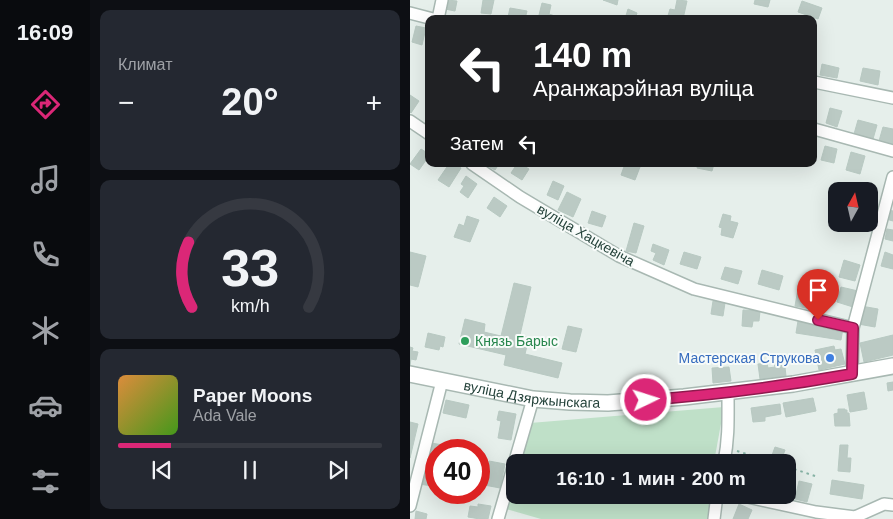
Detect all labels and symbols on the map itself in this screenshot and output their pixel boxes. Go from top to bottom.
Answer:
north arrow [828,182,878,232]
street label: вуліца Хацкевіча [535,201,638,269]
pin [797,269,839,320]
place label: Князь Барыс [475,333,558,349]
marker: Князь Барыс [459,335,471,347]
place label: Мастерская Струкова [679,350,820,366]
marker: Мастерская Струкова [824,352,836,364]
position arrow [619,373,671,425]
street label: вуліца Дзяржынскага [462,377,601,411]
speed limit sign: 40 [425,439,490,504]

